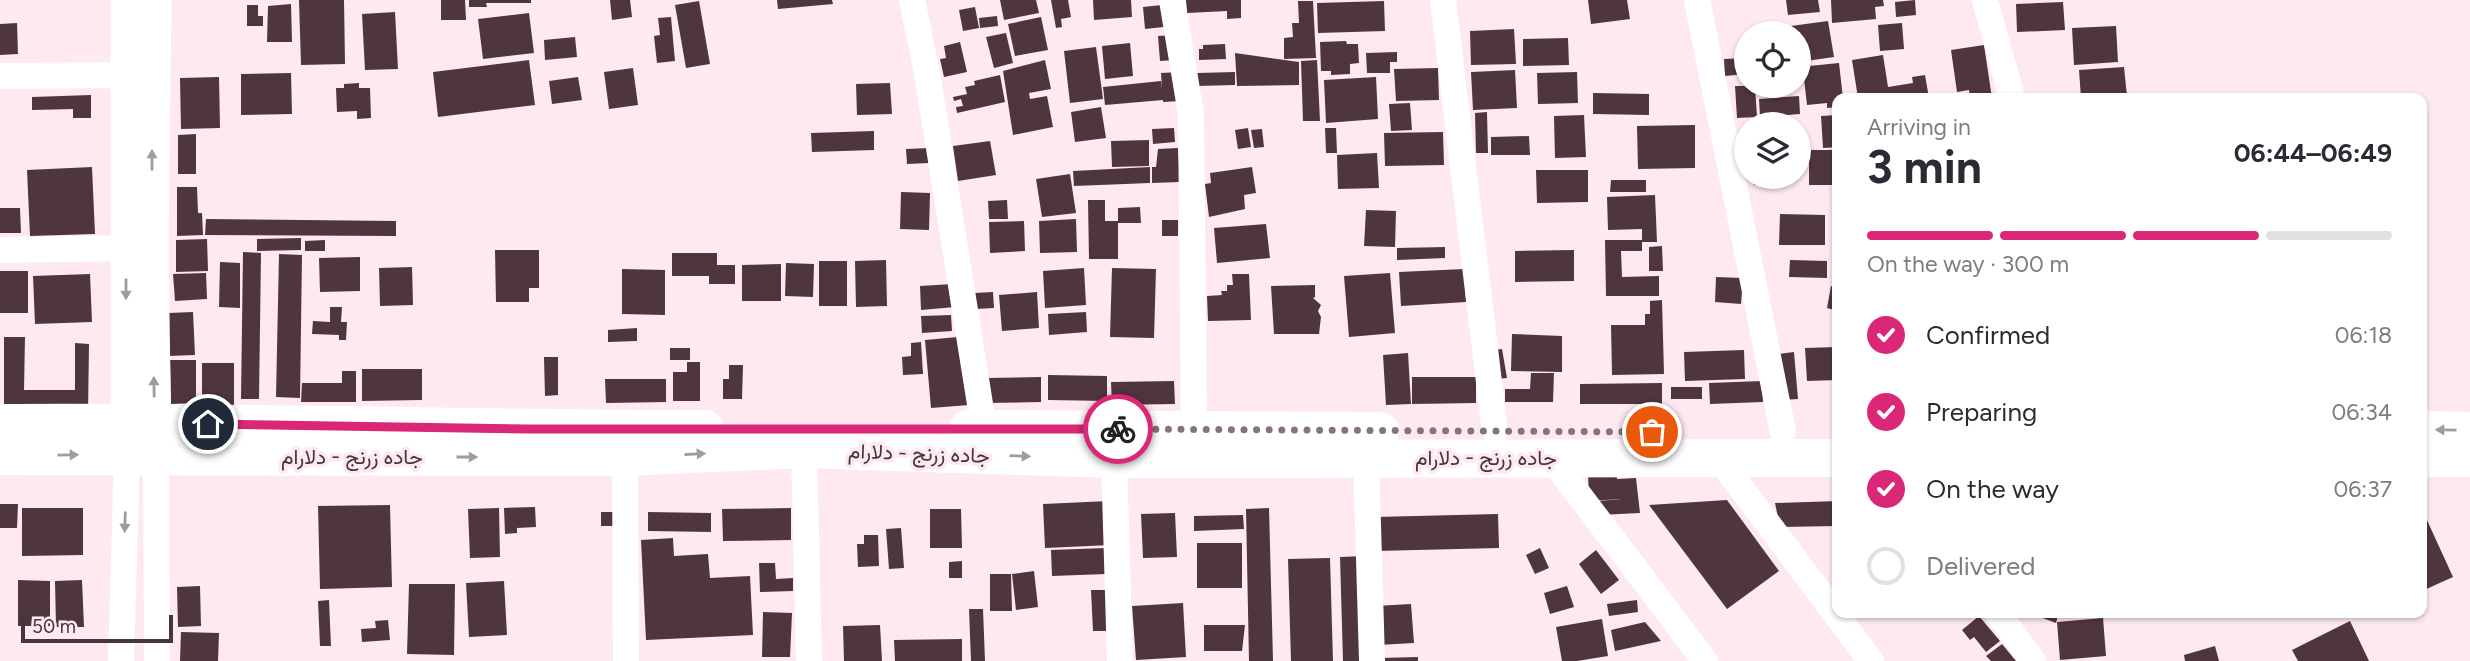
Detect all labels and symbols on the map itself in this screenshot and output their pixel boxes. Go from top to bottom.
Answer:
one-way arrow [146,149,158,171]
one-way arrow [120,278,132,300]
one-way arrow [148,376,159,398]
pin [178,394,238,454]
courier [1083,394,1153,464]
pin [1622,402,1682,462]
one-way arrow [2435,424,2457,436]
street label: جاده زرنج - دلارام [848,438,990,470]
street label: جاده زرنج - دلارام [281,444,423,471]
street label: جاده زرنج - دلارام [1415,445,1557,472]
one-way arrow [57,449,79,461]
one-way arrow [684,449,706,460]
one-way arrow [456,451,478,463]
one-way arrow [1009,451,1031,462]
one-way arrow [119,512,130,534]
scale bar [21,612,173,644]

